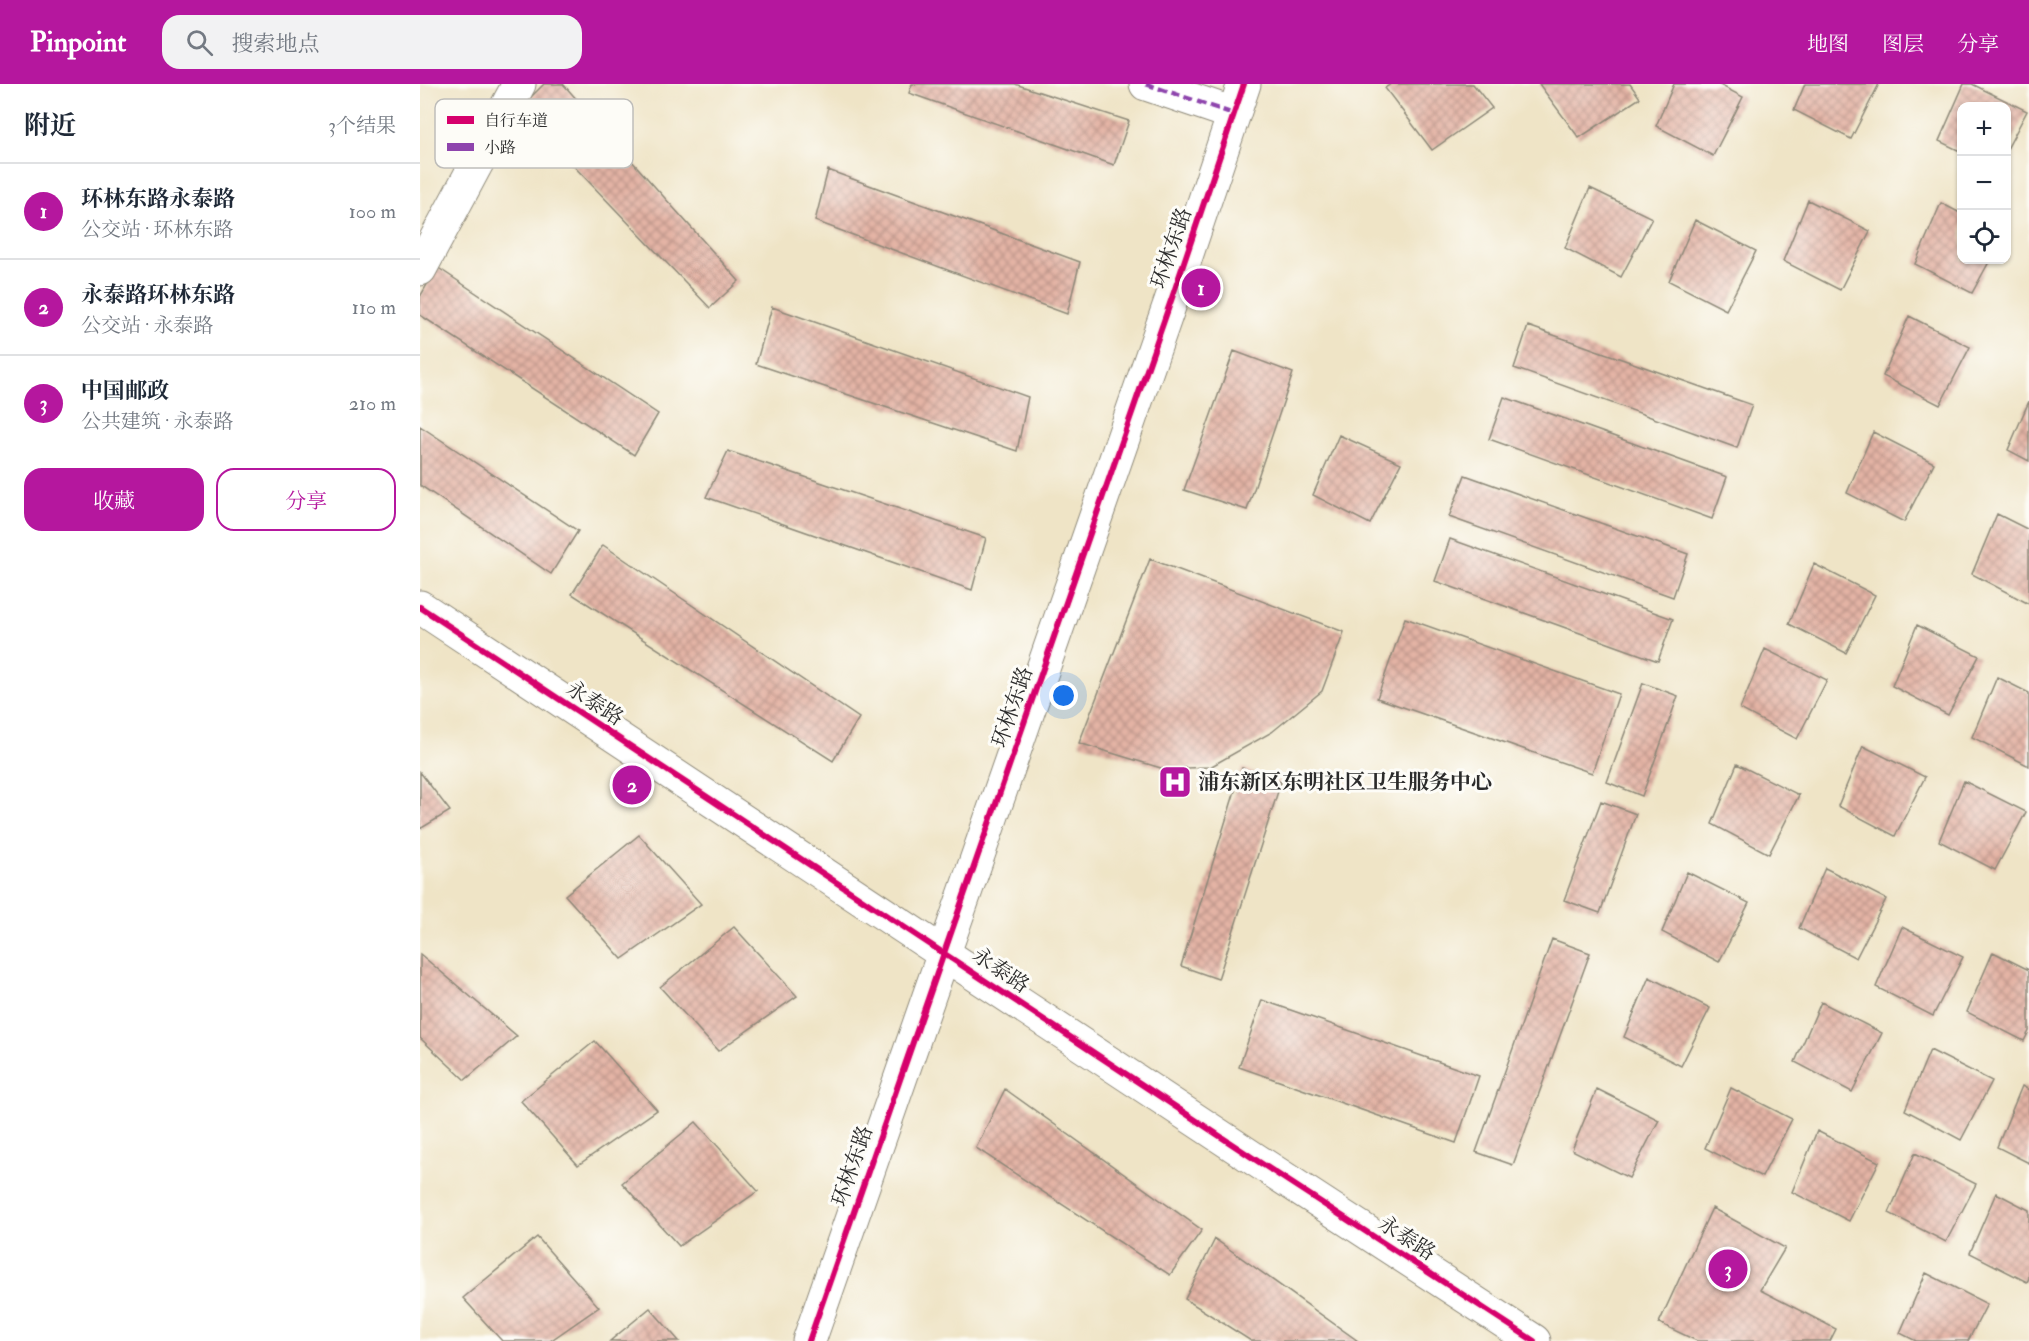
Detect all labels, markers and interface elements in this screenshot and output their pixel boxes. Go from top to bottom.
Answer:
search box [162,15,582,69]
text: Pinpoint [30,25,126,60]
icon: search [183,26,216,59]
text: 搜索地点 [231,30,319,58]
text: 地图 [1807,31,1849,58]
text: 图层 [1882,31,1924,58]
text: 分享 [1957,31,1999,58]
legend [435,99,633,168]
map controls [1957,102,2011,264]
button: + [1957,102,2011,156]
text: 附近 [24,110,76,142]
text: 自行车道 [484,111,548,131]
text: 3个结果 [328,113,396,138]
text: 小路 [484,138,516,158]
button: − [1957,156,2011,210]
text: 环林东路永泰路 [81,185,235,213]
text: 1 [40,199,47,224]
text: 100 m [349,199,396,224]
street label: 环林东路 [1145,204,1198,292]
button: locate [1957,210,2011,264]
text: 公交站 · 环林东路 [81,217,233,242]
pin: 1 [1182,266,1220,310]
text: 永泰路环林东路 [81,281,235,309]
text: 2 [38,295,49,320]
text: 110 m [352,295,396,320]
text: 公交站 · 永泰路 [81,313,213,338]
text: 中国邮政 [81,377,169,405]
text: 3 [40,391,47,416]
text: 210 m [349,391,396,416]
text: 公共建筑 · 永泰路 [81,409,233,434]
button: 收藏 [24,468,204,531]
button: 分享 [216,468,396,531]
street label: 环林东路 [986,663,1039,751]
street label: 永泰路 [561,675,628,732]
your location [1049,681,1078,710]
pin: 2 [612,762,652,808]
hospital icon: 浦东新区东明社区卫生服务中心 [1157,764,1193,800]
place label: 浦东新区东明社区卫生服务中心 [1198,769,1492,796]
street label: 永泰路 [967,942,1034,999]
street label: 环林东路 [826,1122,879,1210]
street label: 永泰路 [1373,1210,1440,1267]
pin: 3 [1708,1246,1748,1292]

